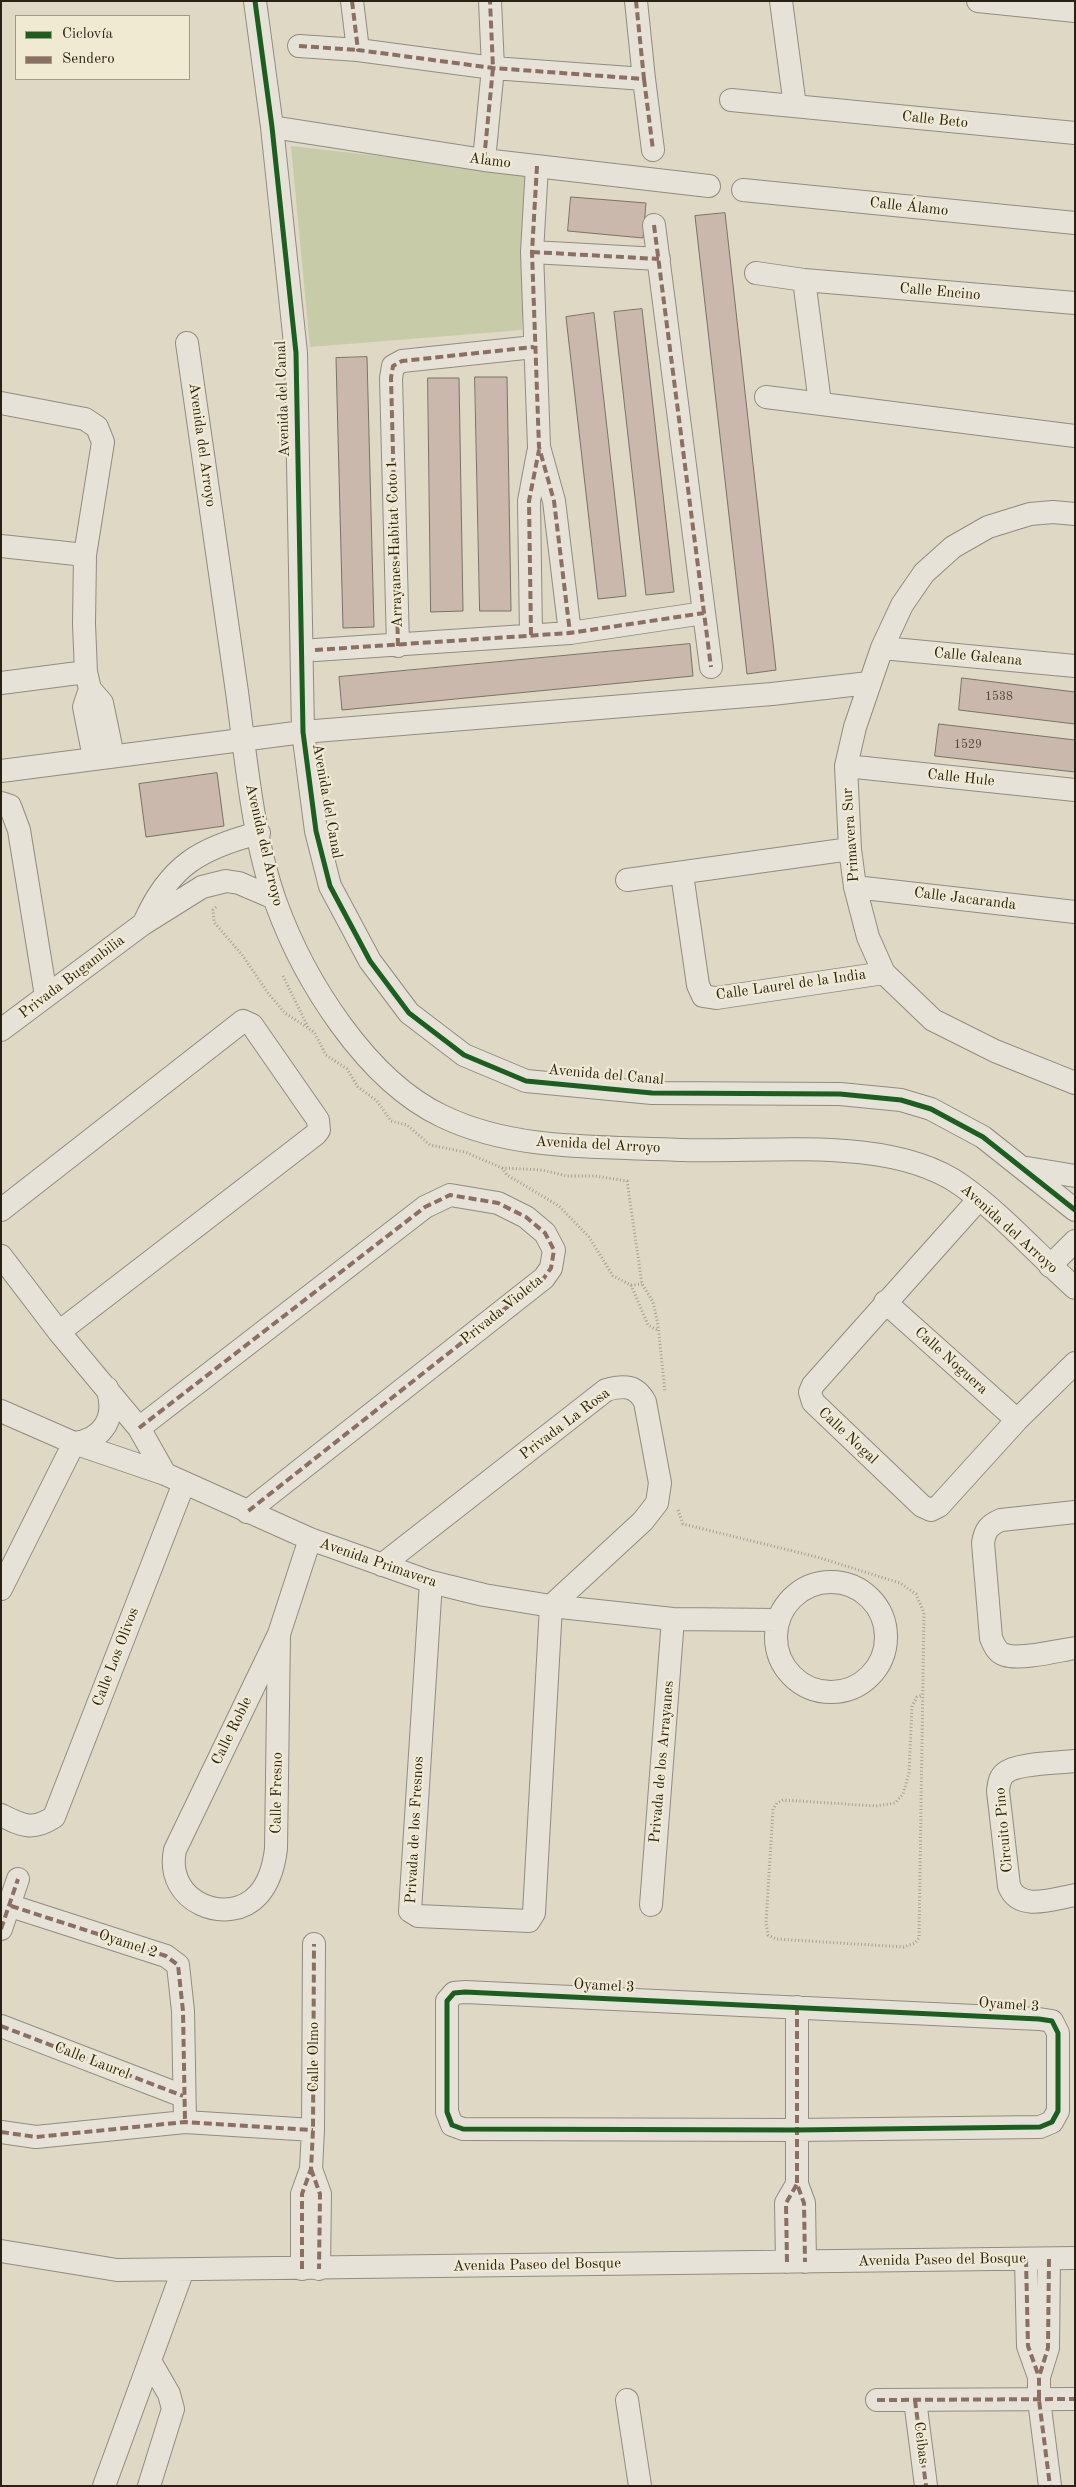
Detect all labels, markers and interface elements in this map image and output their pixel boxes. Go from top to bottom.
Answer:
legend [15,15,190,80]
text: Ciclovía [62,27,113,42]
text: Sendero [62,52,115,67]
street label: Calle Beto [901,108,969,132]
street label: Alamo [468,149,512,173]
street label: Calle Álamo [869,194,949,220]
street label: Calle Encino [899,279,981,305]
street label: Avenida del Canal [272,341,294,457]
street label: Avenida del Arroyo [184,382,220,508]
street label: Arrayanes Habitat Coto 1 [383,460,407,628]
street label: Calle Galeana [933,644,1023,670]
house number: 1538 [985,690,1013,704]
house number: 1529 [954,738,982,752]
street label: Avenida del Canal [308,742,346,860]
street label: Calle Hule [927,766,995,790]
street label: Avenida del Arroyo [241,782,287,908]
street label: Primavera Sur [839,787,863,883]
street label: Calle Jacaranda [913,884,1017,914]
street label: Privada Bugambilia [16,931,128,1023]
street label: Calle Laurel de la India [715,966,867,1004]
street label: Avenida del Canal [547,1061,665,1089]
street label: Avenida del Arroyo [535,1133,661,1157]
street label: Avenida del Arroyo [957,1180,1061,1278]
street label: Privada Violeta [457,1271,547,1349]
street label: Calle Noguera [911,1323,991,1399]
street label: Privada La Rosa [516,1384,614,1464]
street label: Calle Nogal [814,1404,882,1468]
street label: Avenida Primavera [317,1534,439,1592]
street label: Calle Los Olivos [89,1605,143,1709]
street label: Privada de los Arrayanes [646,1680,678,1844]
street label: Calle Roble [208,1694,256,1768]
street label: Calle Fresno [267,1752,287,1834]
street label: Privada de los Fresnos [402,1756,428,1904]
street label: Circuito Pino [991,1787,1017,1873]
street label: Oyamel 2 [96,1926,160,1962]
street label: Oyamel 3 [573,1975,635,1997]
street label: Oyamel 3 [978,1994,1040,2016]
street label: Calle Olmo [305,2022,323,2092]
street label: Calle Laurel [52,2038,132,2084]
street label: Avenida Paseo del Bosque [858,2250,1026,2270]
street label: Avenida Paseo del Bosque [453,2255,621,2275]
street label: Ceibas [909,2421,933,2465]

